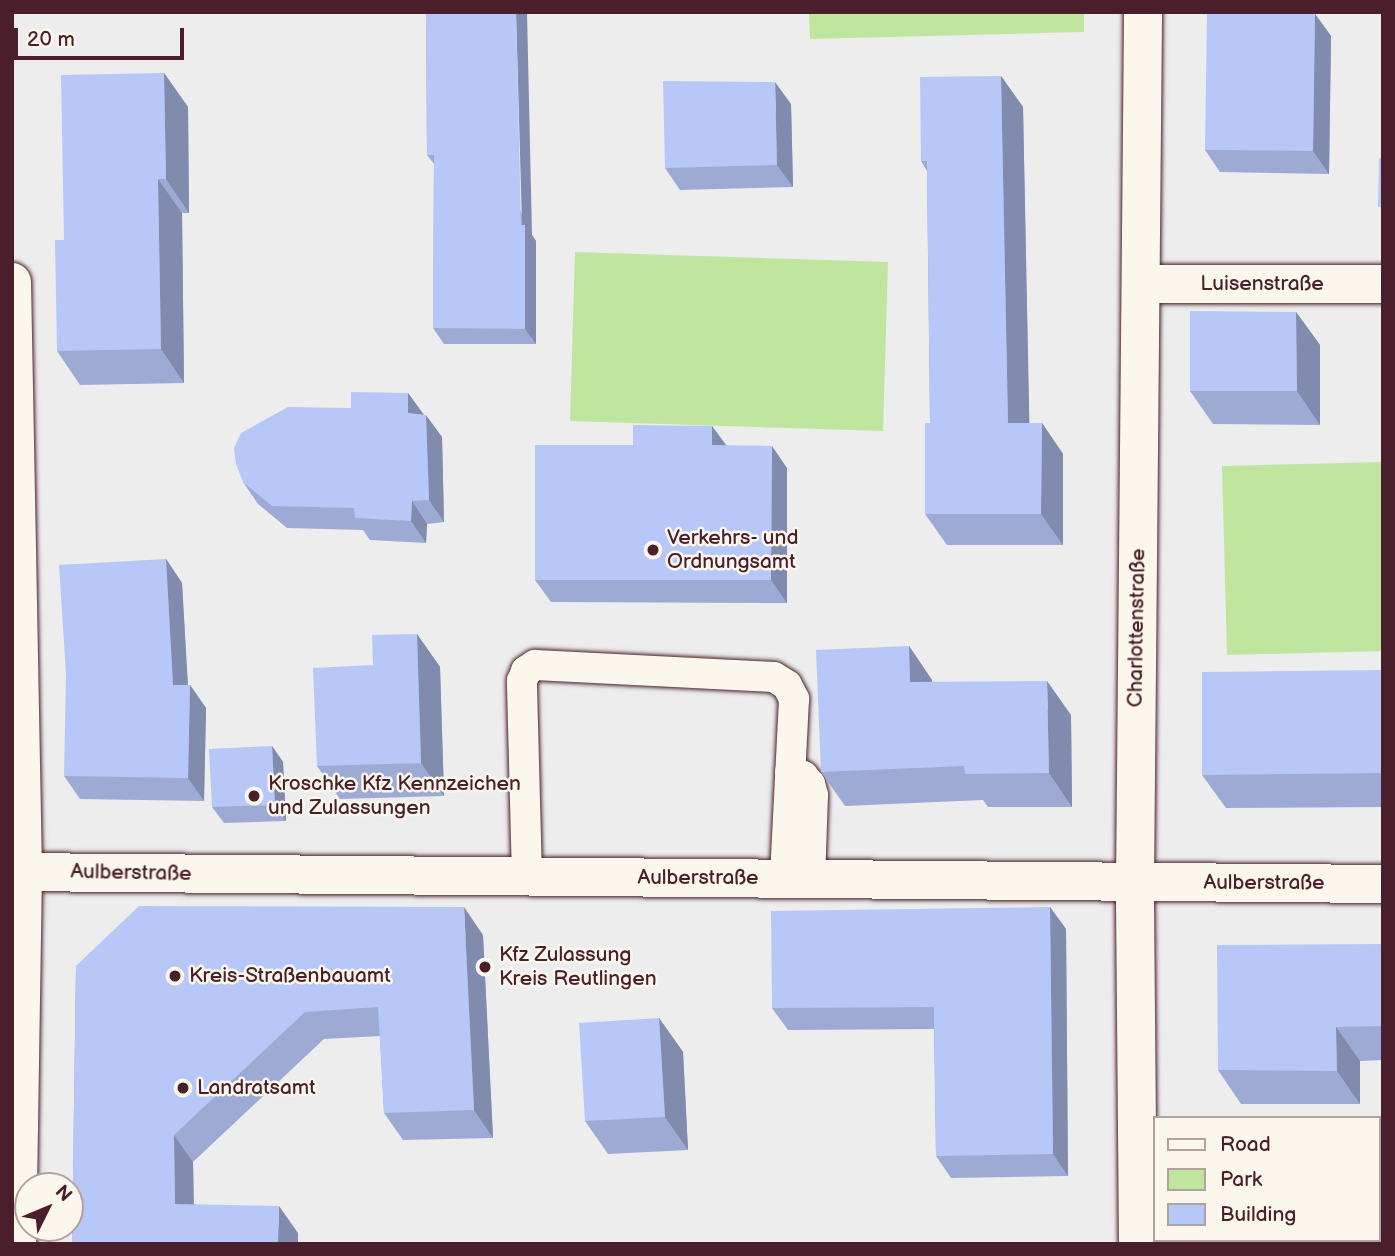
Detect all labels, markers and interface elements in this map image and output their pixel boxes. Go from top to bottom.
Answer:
scale bar [18,14,187,58]
text: 20 m [27,27,75,52]
street label: Luisenstraße [1200,271,1324,297]
place label: Verkehrs- und Ordnungsamt [667,525,799,575]
marker: Verkehrs- und Ordnungsamt [645,542,661,558]
street label: Charlottenstraße [1123,548,1151,708]
place label: Kroschke Kfz Kennzeichen und Zulassungen [268,771,521,821]
marker: Kroschke Kfz Kennzeichen und Zulassungen [246,788,262,804]
street label: Aulberstraße [70,859,192,887]
street label: Aulberstraße [638,865,758,891]
street label: Aulberstraße [1204,870,1324,896]
place label: Kfz Zulassung Kreis Reutlingen [499,942,657,992]
marker: Kfz Zulassung Kreis Reutlingen [477,959,493,975]
place label: Kreis-Straßenbauamt [189,963,391,989]
marker: Kreis-Straßenbauamt [167,968,183,984]
place label: Landratsamt [197,1075,316,1101]
marker: Landratsamt [175,1080,191,1096]
legend [1154,1116,1381,1242]
text: Road [1220,1132,1271,1157]
text: Park [1220,1167,1262,1192]
north arrow [14,1172,84,1242]
text: N [50,1181,77,1207]
text: Building [1220,1202,1296,1227]

